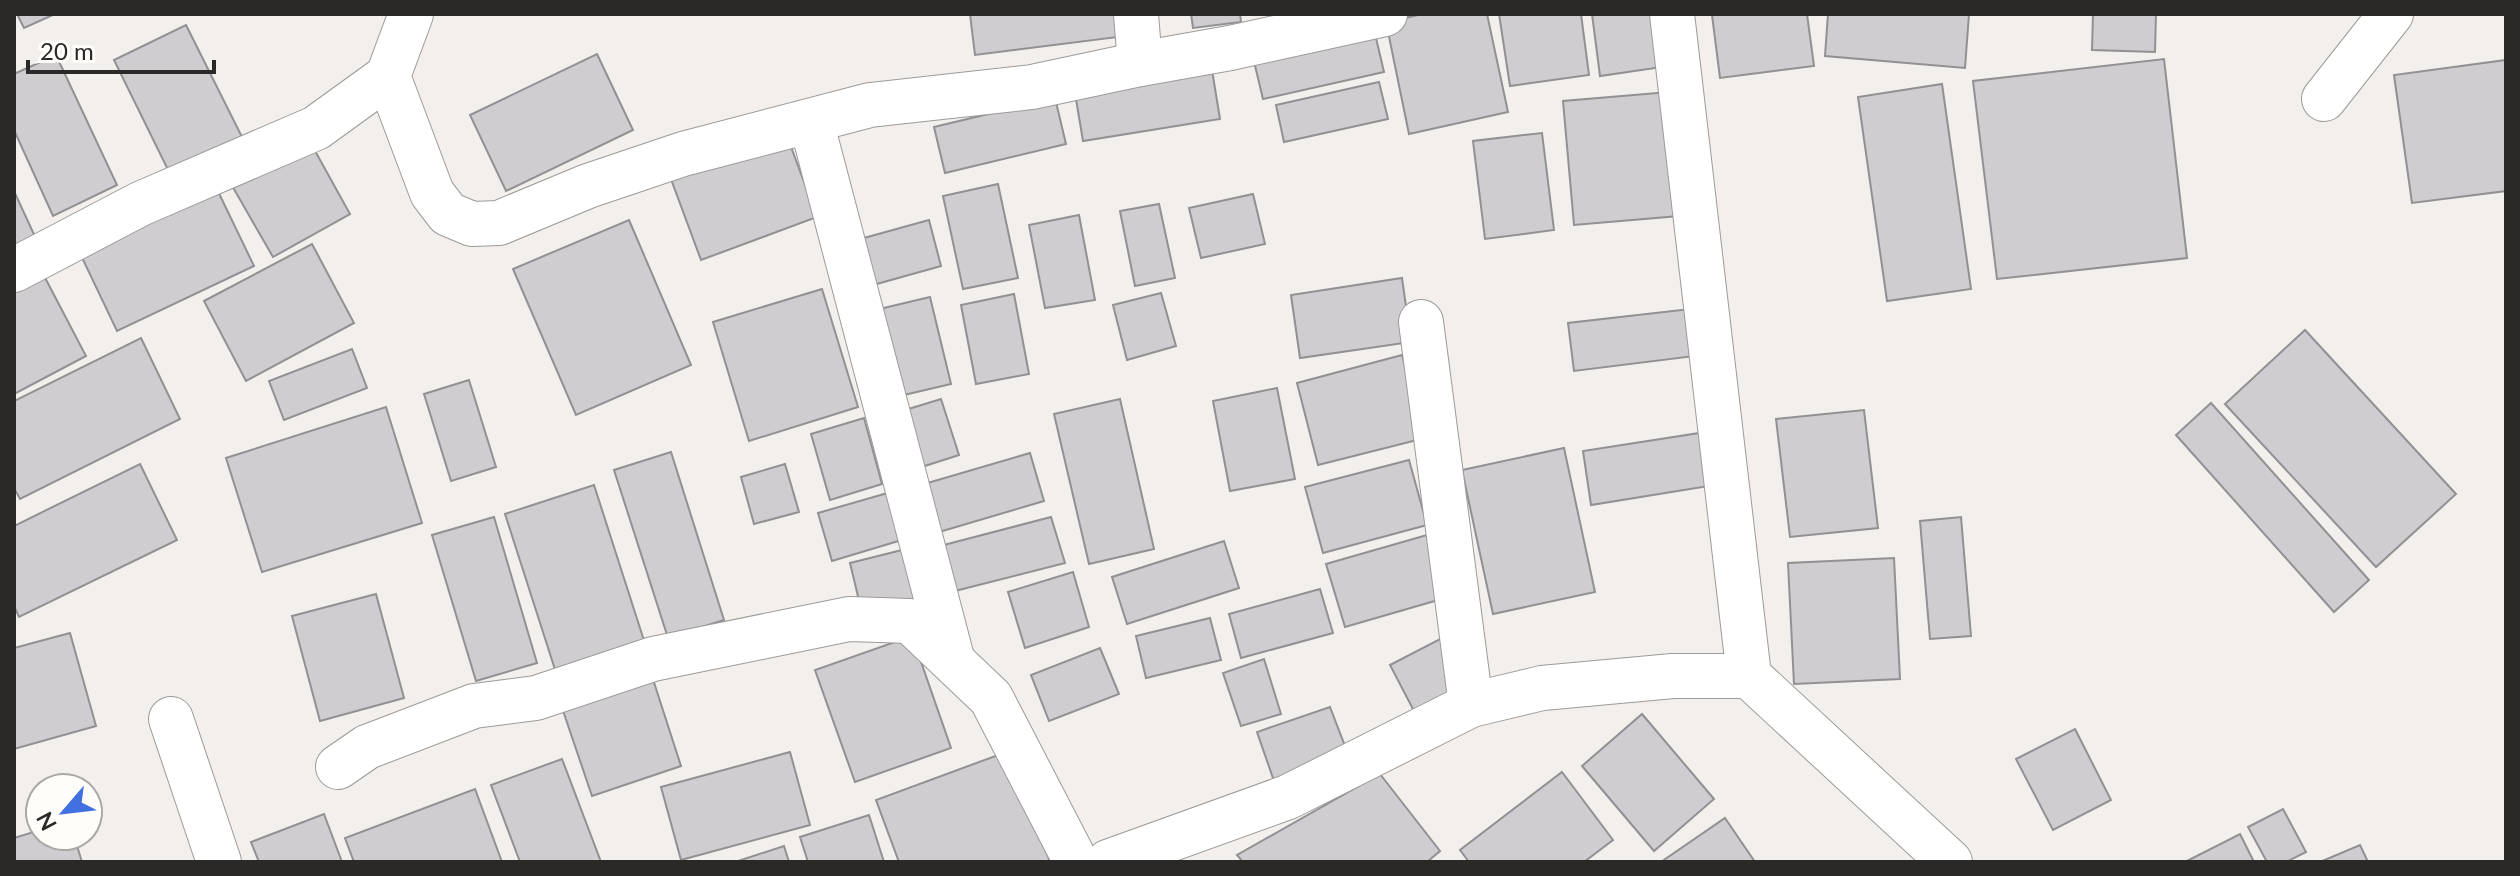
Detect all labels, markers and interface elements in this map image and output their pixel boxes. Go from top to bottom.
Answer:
scale bar [28,24,214,74]
text: 20 m [40,36,94,65]
north arrow [24,772,104,852]
text: N [30,808,62,835]

